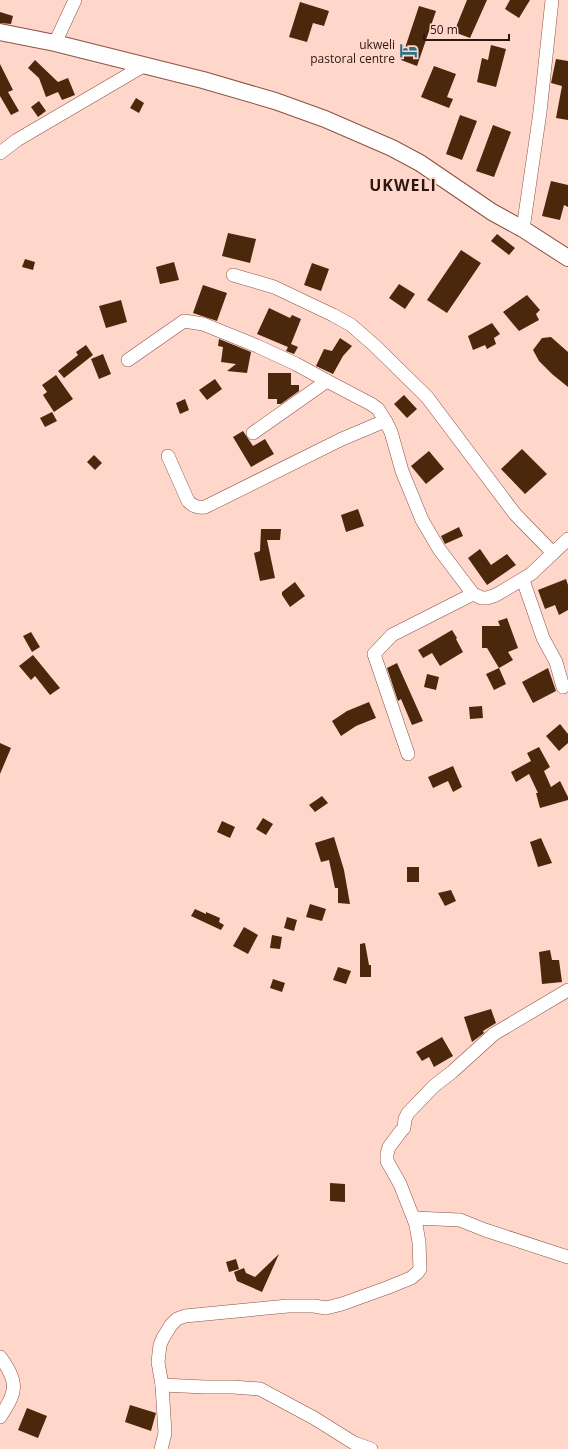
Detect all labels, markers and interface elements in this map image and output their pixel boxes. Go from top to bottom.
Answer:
scale bar [424,16,509,42]
text: 50 m [430,21,458,38]
place label: ukweli pastoral centre [310,36,395,67]
hotel icon: ukweli pastoral centre [398,41,418,61]
district label: UKWELI [369,174,437,196]

